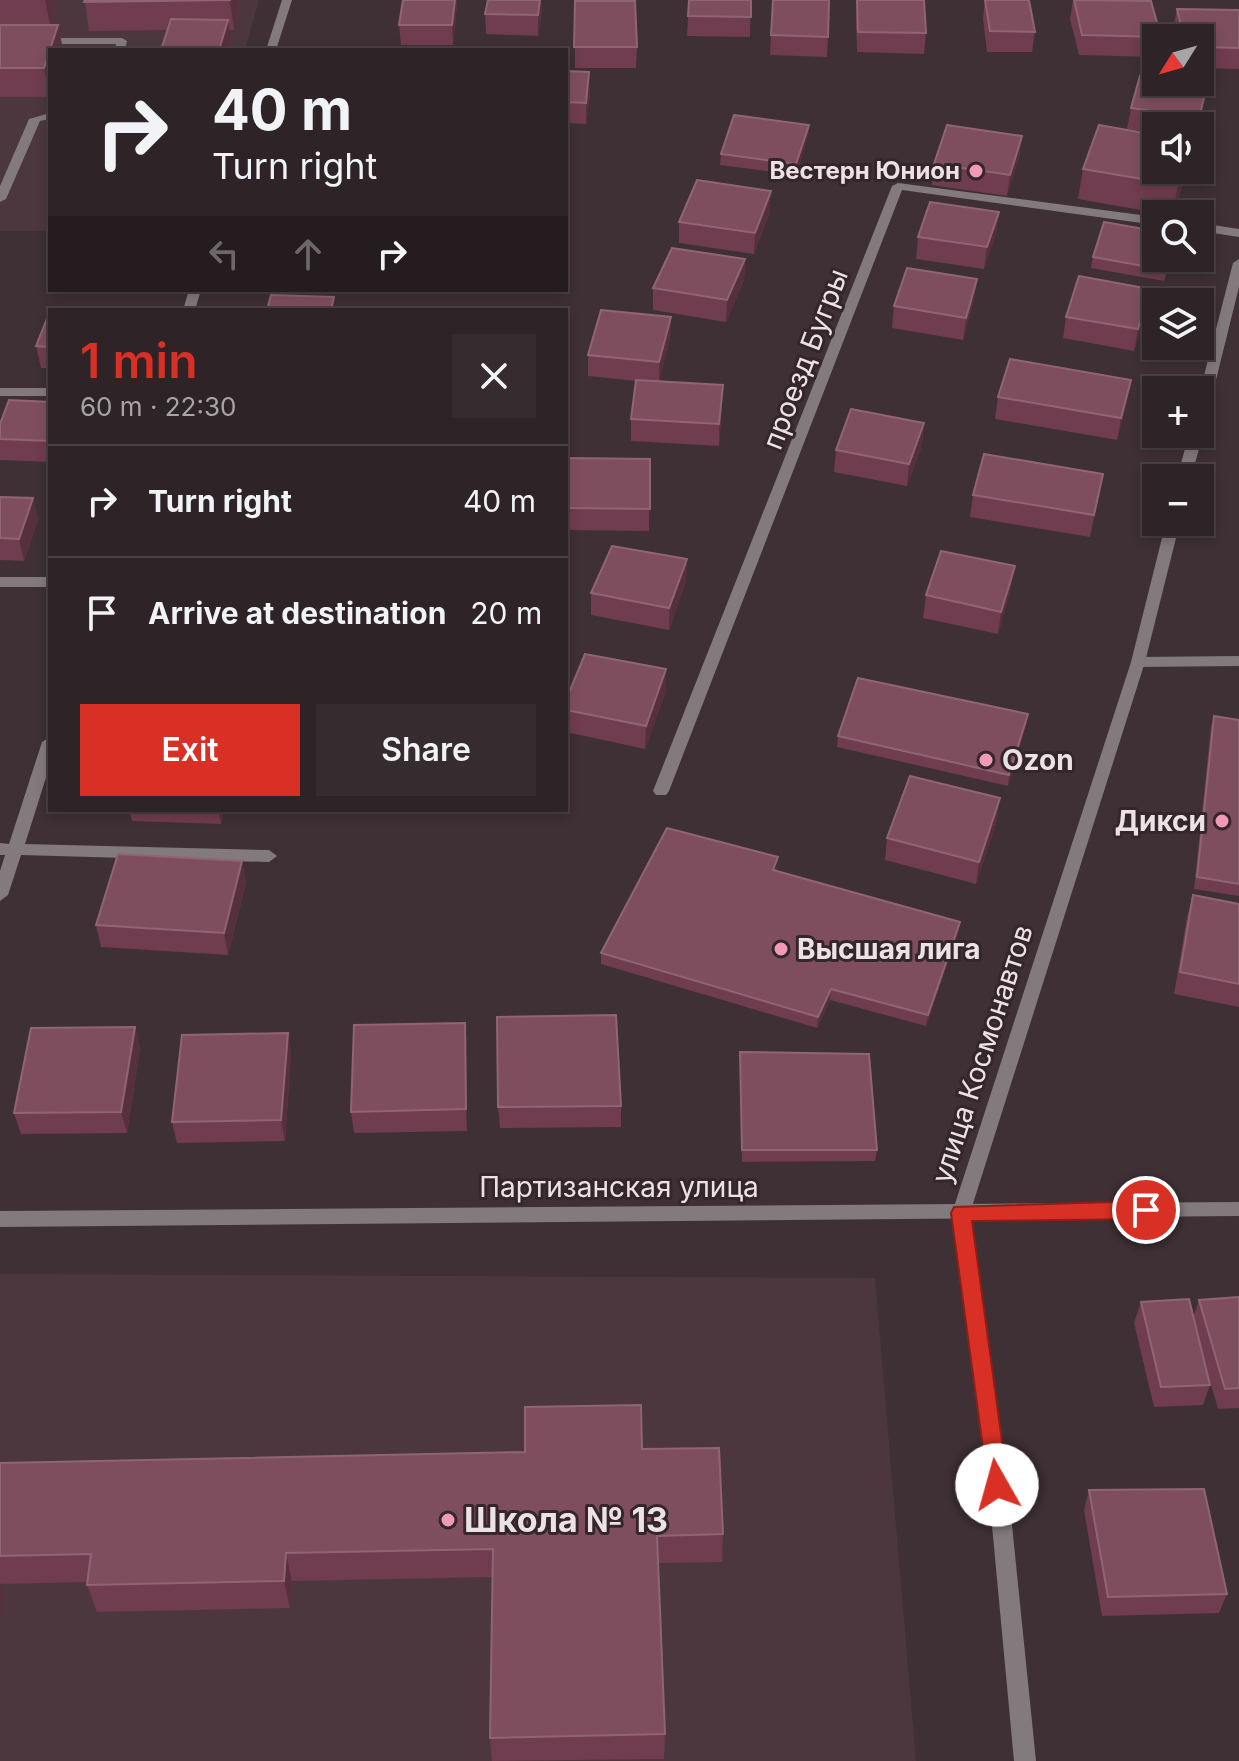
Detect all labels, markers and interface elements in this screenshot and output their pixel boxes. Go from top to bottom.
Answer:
north arrow [1142,24,1214,96]
map controls [1142,24,1214,536]
text: 40 m [212,76,352,144]
icon: right [80,80,184,184]
button: sound [1142,112,1214,184]
text: Turn right [212,144,377,188]
place label: Вестерн Юнион [769,156,960,185]
marker: Вестерн Юнион [967,162,985,180]
button: search [1142,200,1214,272]
icon: left [202,232,246,276]
icon: ahead [286,232,330,276]
icon: right [370,232,414,276]
street label: проезд Бугры [755,264,855,454]
button: layers [1142,288,1214,360]
text: 1 min [80,331,198,390]
button: close [452,334,536,418]
button: + [1142,376,1214,448]
text: 60 m · 22:30 [80,391,236,422]
button: − [1142,464,1214,536]
icon: right [80,479,124,523]
text: Turn right [148,483,292,519]
text: 40 m [463,483,536,519]
icon: arrive [80,591,124,635]
text: Arrive at destination [148,595,446,631]
text: 20 m [470,595,542,631]
button: Exit [80,704,300,796]
button: Share [316,704,536,796]
place label: Ozon [1002,743,1074,777]
marker: Ozon [977,751,995,769]
place label: Дикси [1115,804,1206,838]
marker: Дикси [1213,812,1231,830]
street label: улица Космонавтов [924,921,1040,1187]
place label: Высшая лига [797,932,981,966]
marker: Высшая лига [772,940,790,958]
street label: Партизанская улица [479,1170,759,1204]
pin [1112,1176,1180,1244]
icon: arrive [1124,1188,1168,1232]
position arrow [955,1443,1039,1527]
place label: Школа № 13 [464,1499,668,1540]
marker: Школа № 13 [439,1511,457,1529]

